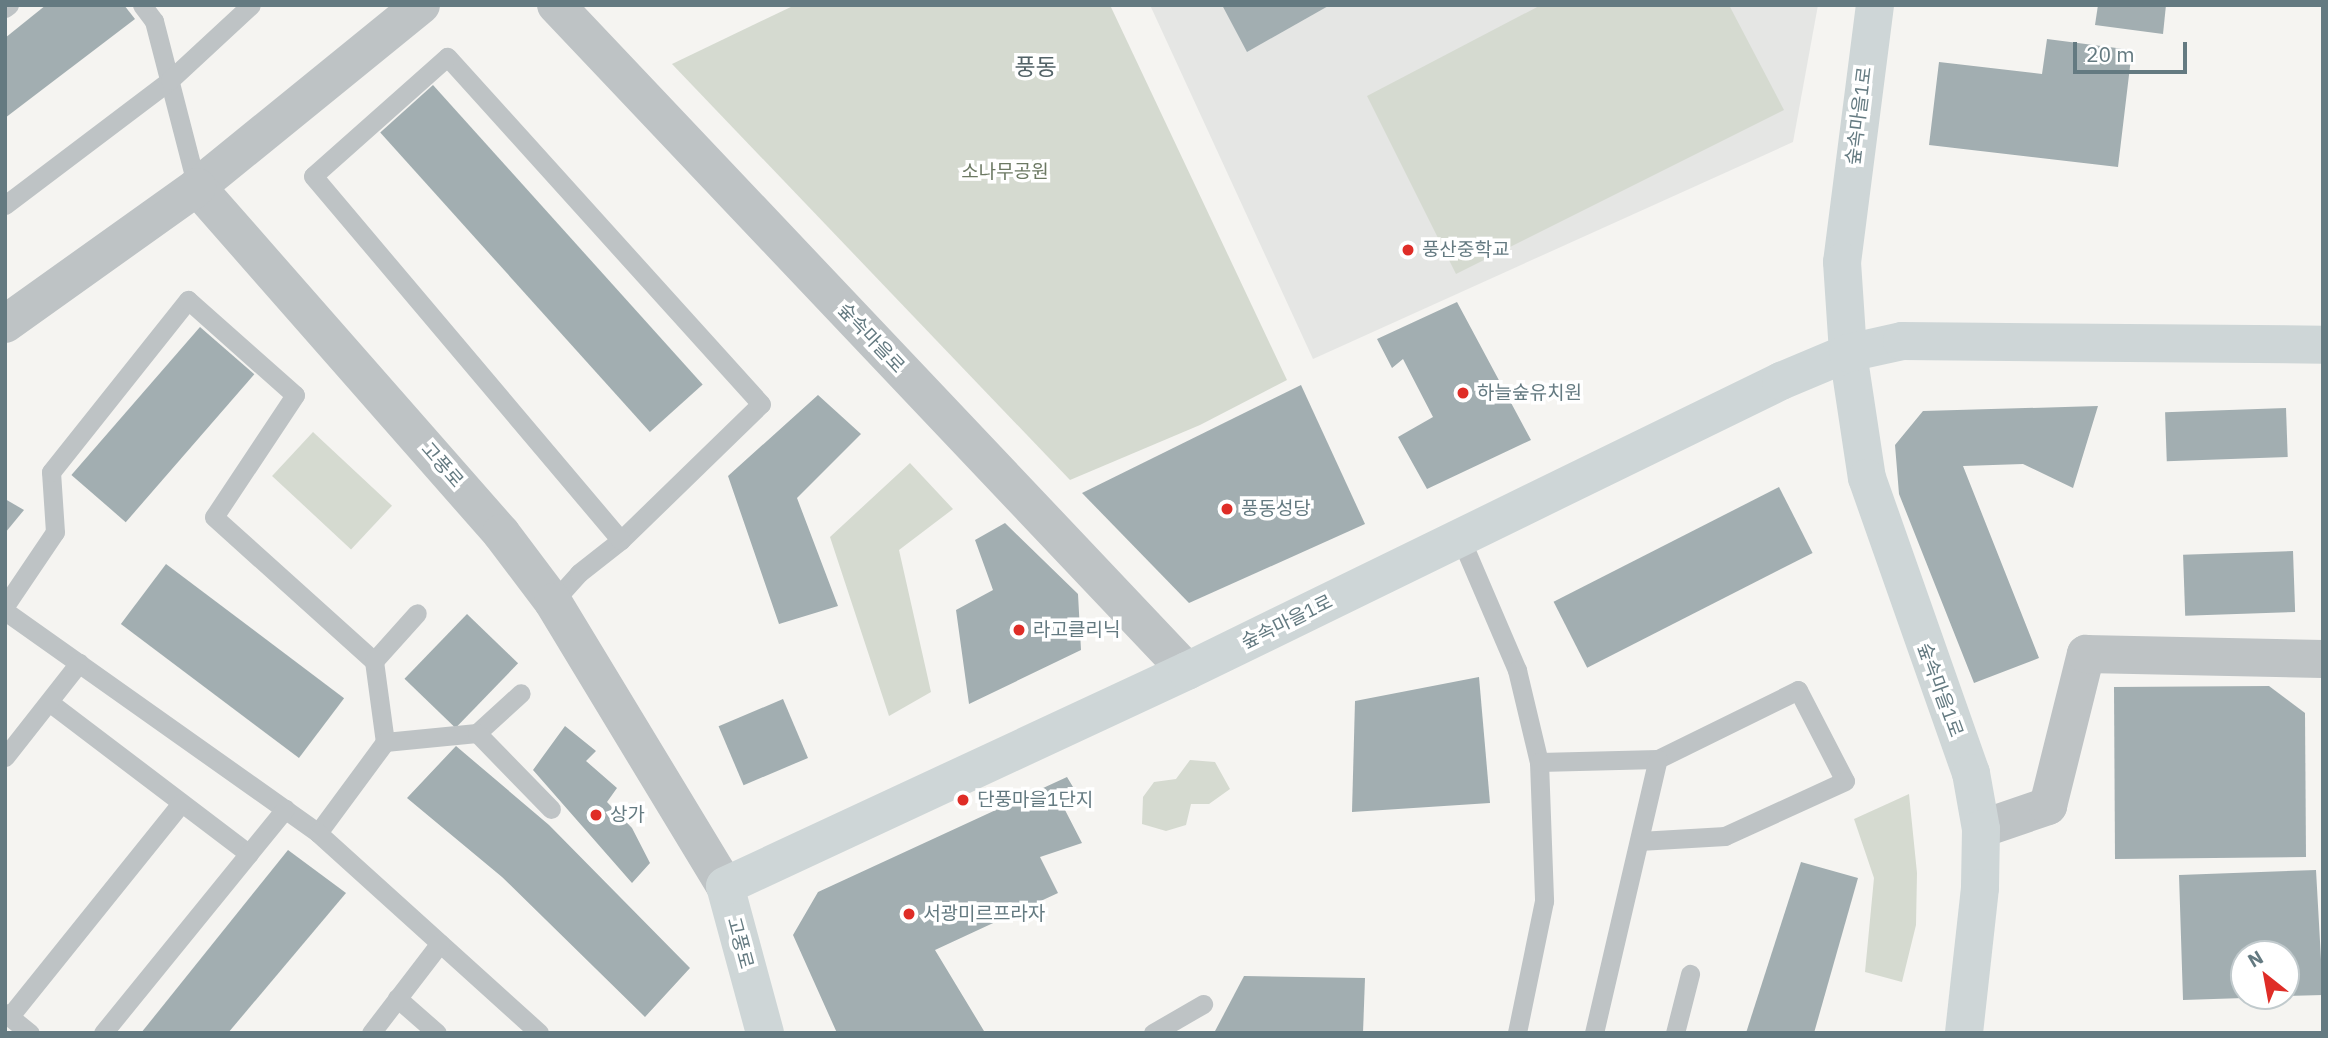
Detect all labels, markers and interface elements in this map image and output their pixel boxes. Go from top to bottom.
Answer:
scale bar [2076,28,2190,72]
text: 20 m [2086,40,2135,68]
district label: 풍동 [1015,52,1057,80]
street label: 숲속마을1로 [1842,66,1876,166]
park label: 소나무공원 [961,161,1049,183]
place label: 풍산중학교 [1422,239,1509,261]
marker: 풍산중학교 [1400,242,1416,258]
street label: 숲속마을로 [833,298,909,378]
place label: 하늘숲유치원 [1477,382,1582,404]
marker: 하늘숲유치원 [1455,385,1471,401]
street label: 고풍로 [416,438,468,492]
place label: 풍동성당 [1241,498,1311,520]
marker: 풍동성당 [1219,501,1235,517]
street label: 숲속마을1로 [1238,590,1336,654]
place label: 라고클리닉 [1033,619,1120,641]
marker: 라고클리닉 [1011,622,1027,638]
street label: 숲속마을1로 [1912,640,1968,740]
place label: 단풍마을1단지 [977,789,1093,811]
marker: 단풍마을1단지 [955,792,971,808]
place label: 상가 [610,804,645,826]
marker: 상가 [588,807,604,823]
place label: 서광미르프라자 [923,903,1045,925]
marker: 서광미르프라자 [901,906,917,922]
street label: 고풍로 [722,915,758,971]
north arrow [2230,940,2300,1010]
text: N [2243,945,2267,973]

